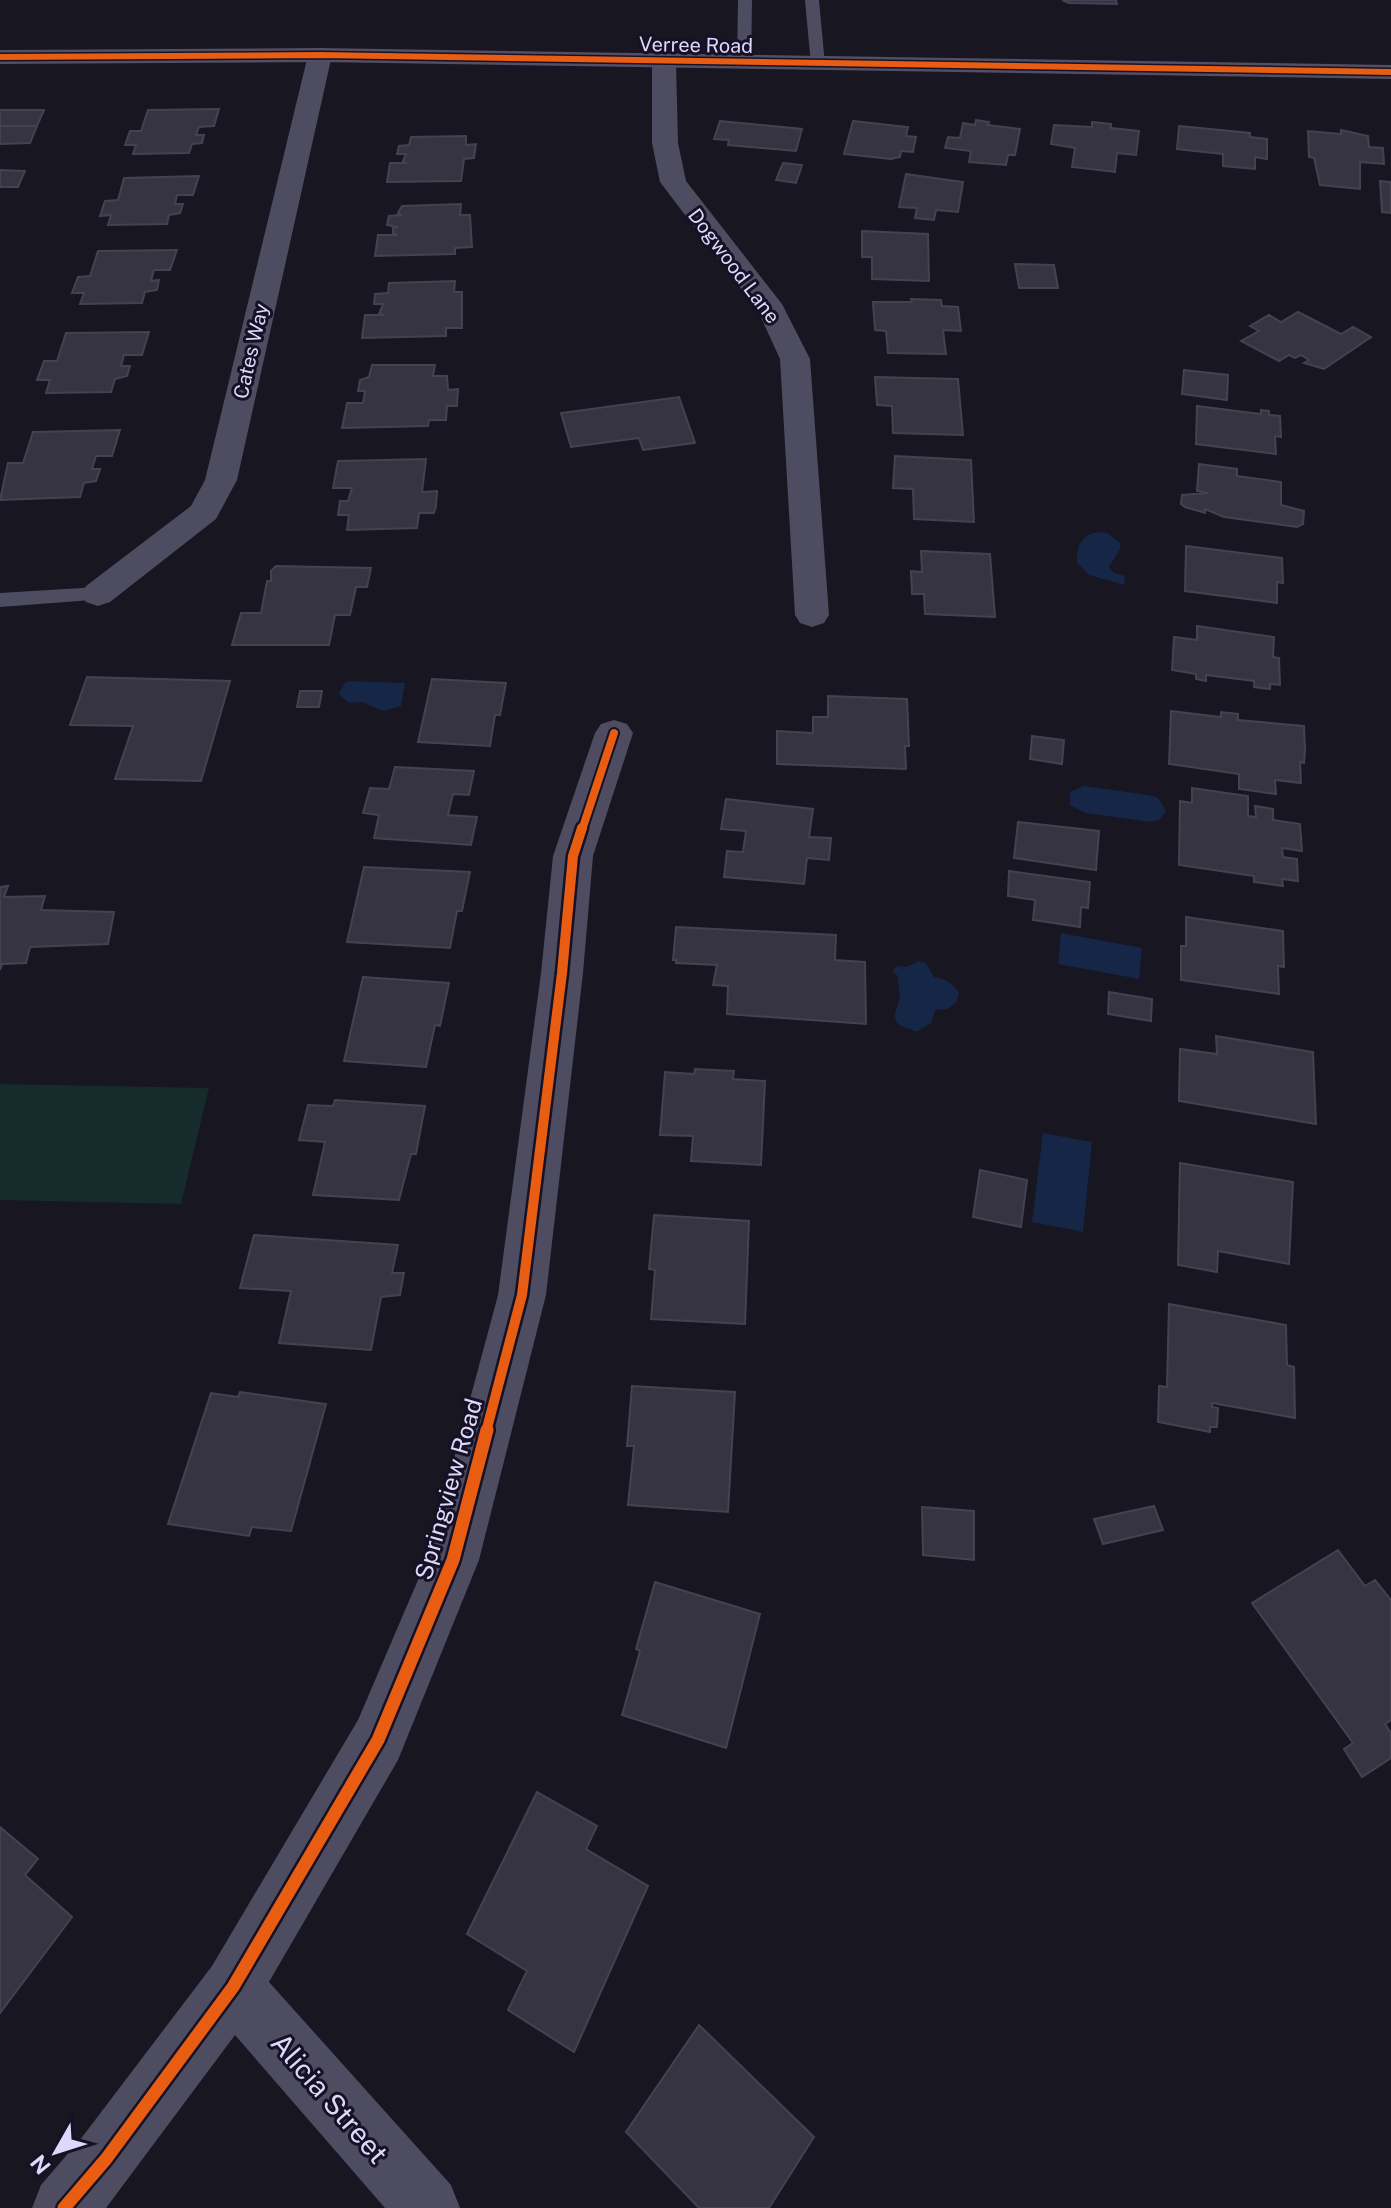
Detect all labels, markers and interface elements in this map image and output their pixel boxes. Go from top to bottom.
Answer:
street label: Verree Road [639,32,753,58]
street label: Dogwood Lane [683,204,785,328]
street label: Cates Way [228,301,274,401]
street label: Springview Road [409,1395,487,1583]
street label: Alicia Street [265,2026,395,2170]
north arrow [16,2112,96,2192]
text: N [25,2150,56,2179]

